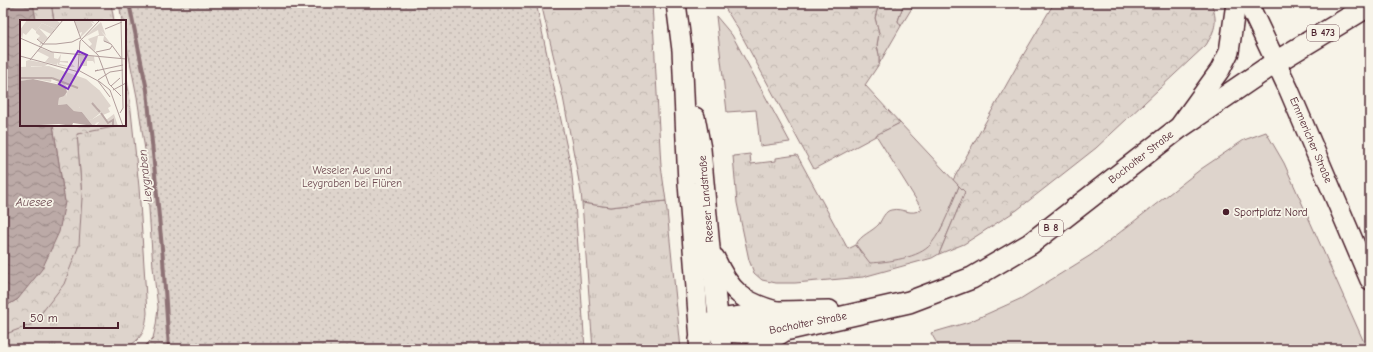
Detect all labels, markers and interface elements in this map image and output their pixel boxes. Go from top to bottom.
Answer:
inset map [20,20,126,126]
road number: B 473 [1307,25,1339,41]
street label: Emmericher Straße [1287,95,1335,185]
street label: Bocholter Straße [1106,127,1176,186]
water label: Leygraben [135,148,155,203]
street label: Reeser Landstraße [696,154,716,243]
park label: Weseler Aue und Leygraben bei Flüren [302,164,402,190]
water label: Auesee [15,195,52,209]
place label: Sportplatz Nord [1234,206,1308,219]
marker: Sportplatz Nord [1221,207,1231,217]
road number: B 8 [1039,220,1063,236]
scale bar [24,304,118,330]
street label: Bocholter Straße [768,309,848,337]
text: 50 m [30,311,58,325]

